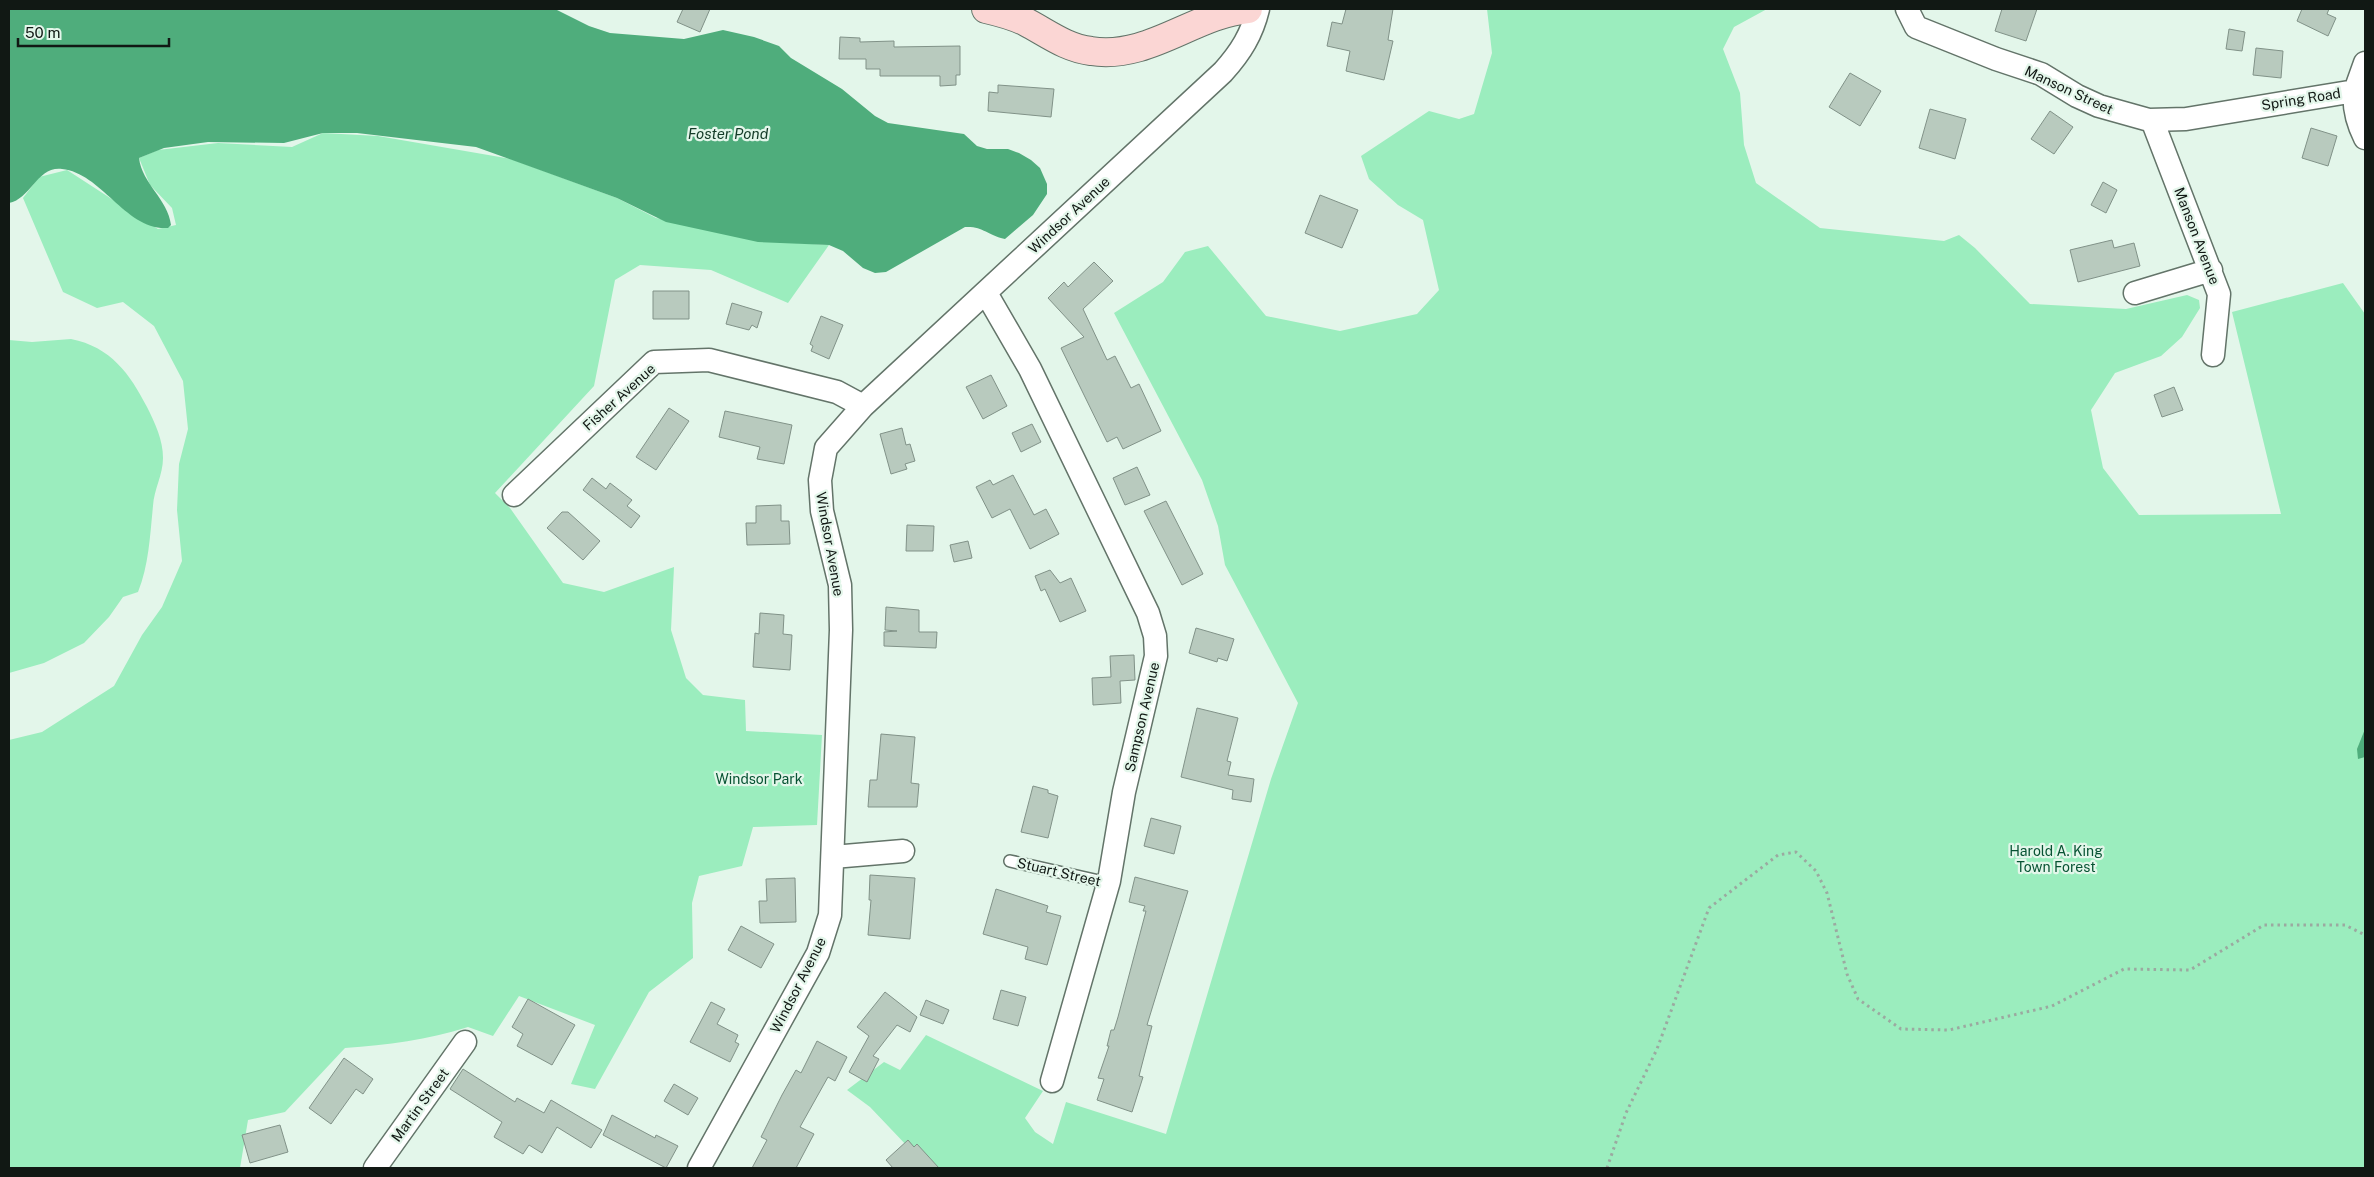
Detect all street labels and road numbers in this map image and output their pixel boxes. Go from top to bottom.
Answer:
street label: Manson Street [2022,63,2116,117]
street label: Spring Road [2260,85,2342,113]
street label: Windsor Avenue [1025,173,1113,257]
street label: Manson Avenue [2171,185,2223,287]
street label: Fisher Avenue [580,360,659,434]
street label: Windsor Avenue [813,491,847,597]
street label: Sampson Avenue [1122,661,1162,773]
street label: Stuart Street [1016,855,1102,889]
street label: Windsor Avenue [767,934,829,1036]
street label: Martin Street [388,1065,452,1145]

